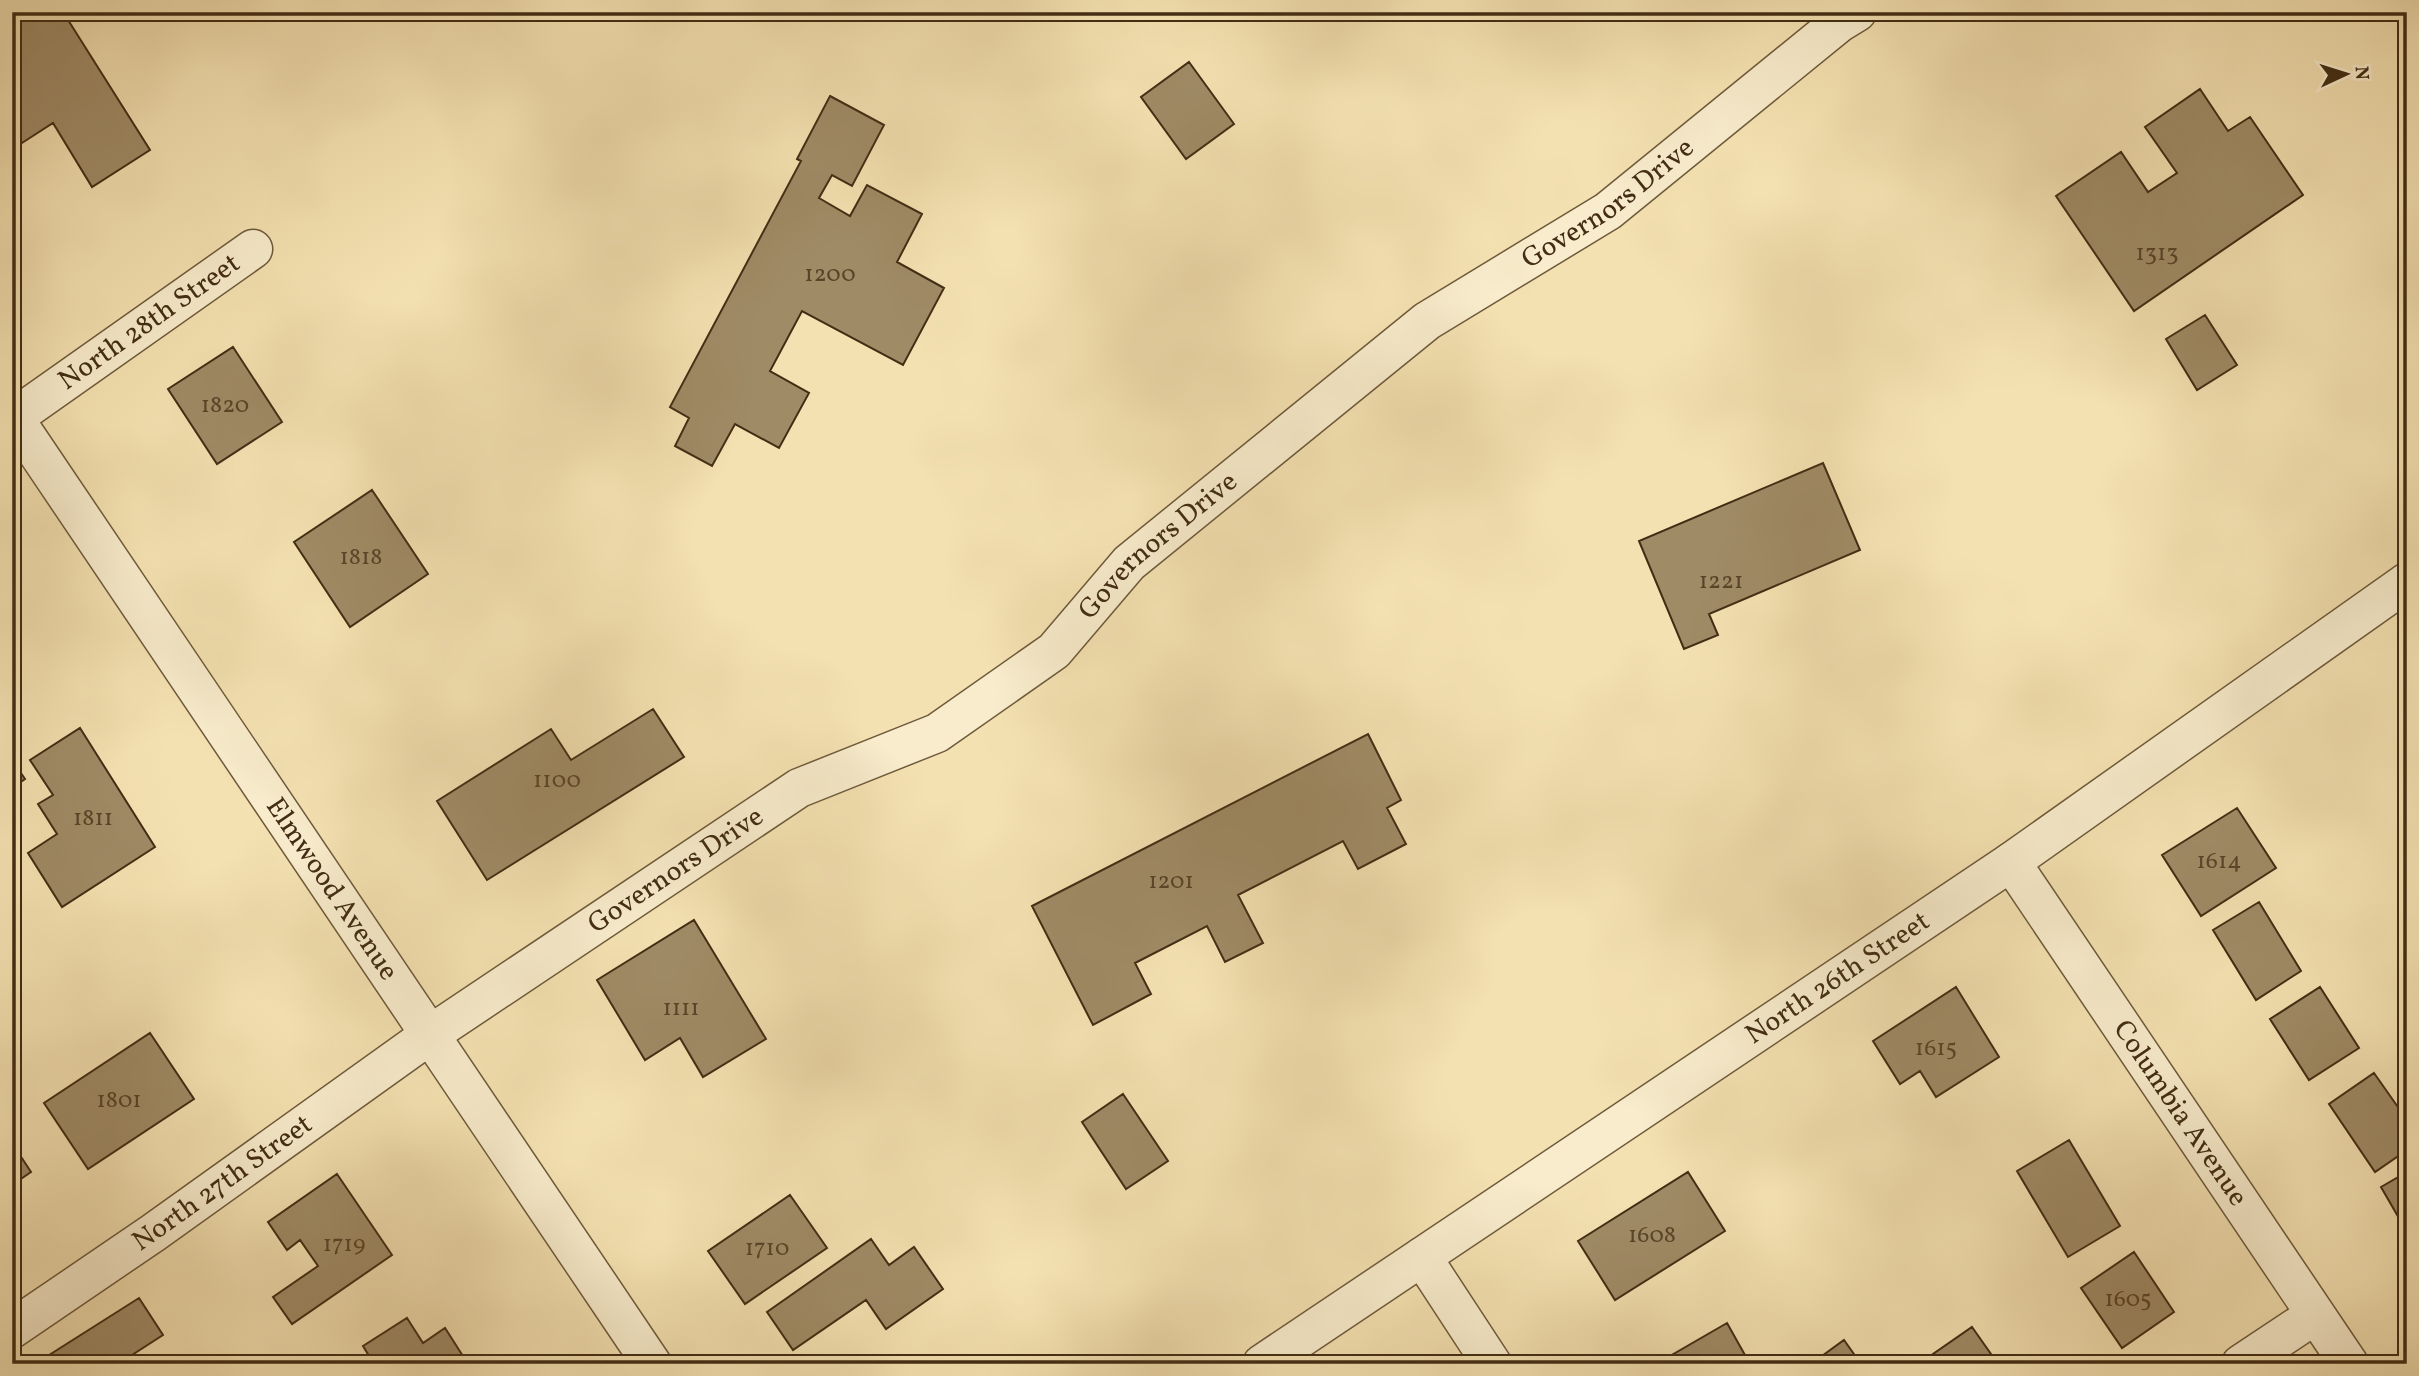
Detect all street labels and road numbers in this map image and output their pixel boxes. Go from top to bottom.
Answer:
street label: Governors Drive [1514,129,1703,278]
street label: North 28th Street [50,244,248,400]
street label: Governors Drive [1069,463,1246,628]
street label: Elmwood Avenue [256,790,408,988]
street label: Governors Drive [580,797,771,943]
street label: North 26th Street [1738,902,1938,1054]
street label: Columbia Avenue [2103,1013,2257,1214]
street label: North 27th Street [125,1105,320,1261]

